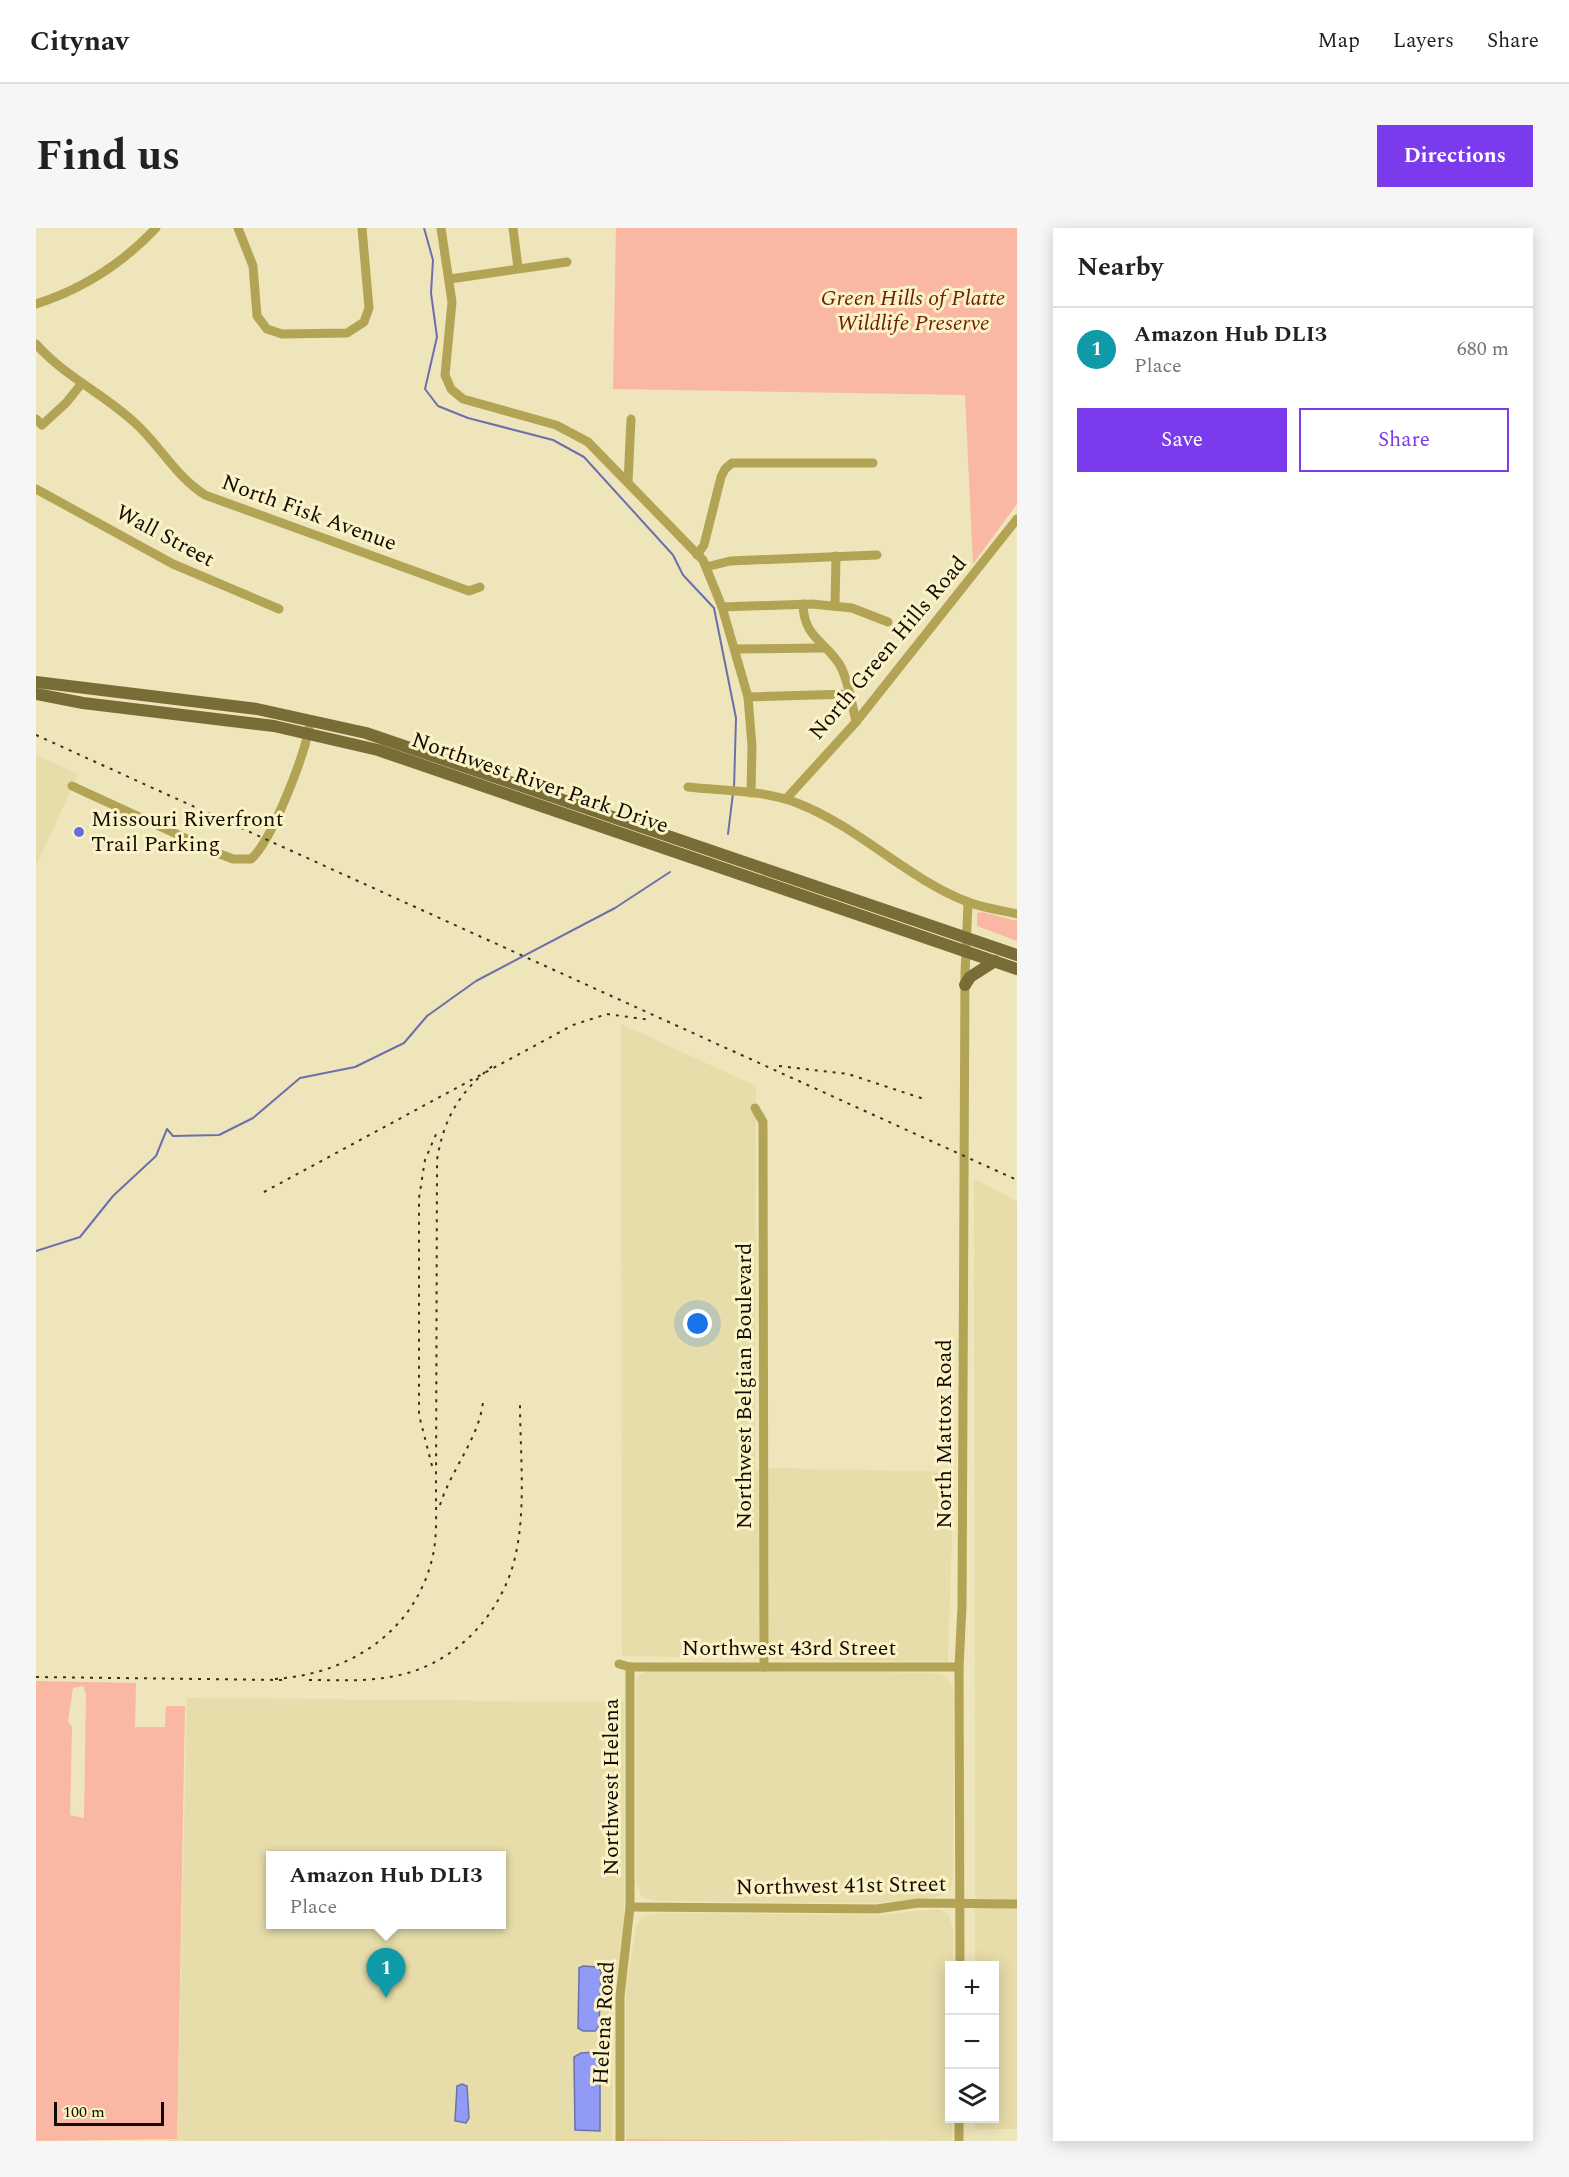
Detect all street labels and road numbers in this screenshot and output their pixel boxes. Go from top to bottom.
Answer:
street label: North Fisk Avenue [217,466,401,560]
street label: Wall Street [110,496,221,576]
street label: North Green Hills Road [801,549,975,747]
street label: Northwest River Park Drive [407,723,673,843]
street label: Northwest Belgian Boulevard [728,1243,761,1529]
street label: North Mattox Road [928,1339,961,1529]
street label: Northwest 43rd Street [682,1632,897,1665]
street label: Northwest Helena [595,1698,628,1876]
street label: Northwest 41st Street [735,1868,947,1904]
street label: Helena Road [584,1960,624,2086]

